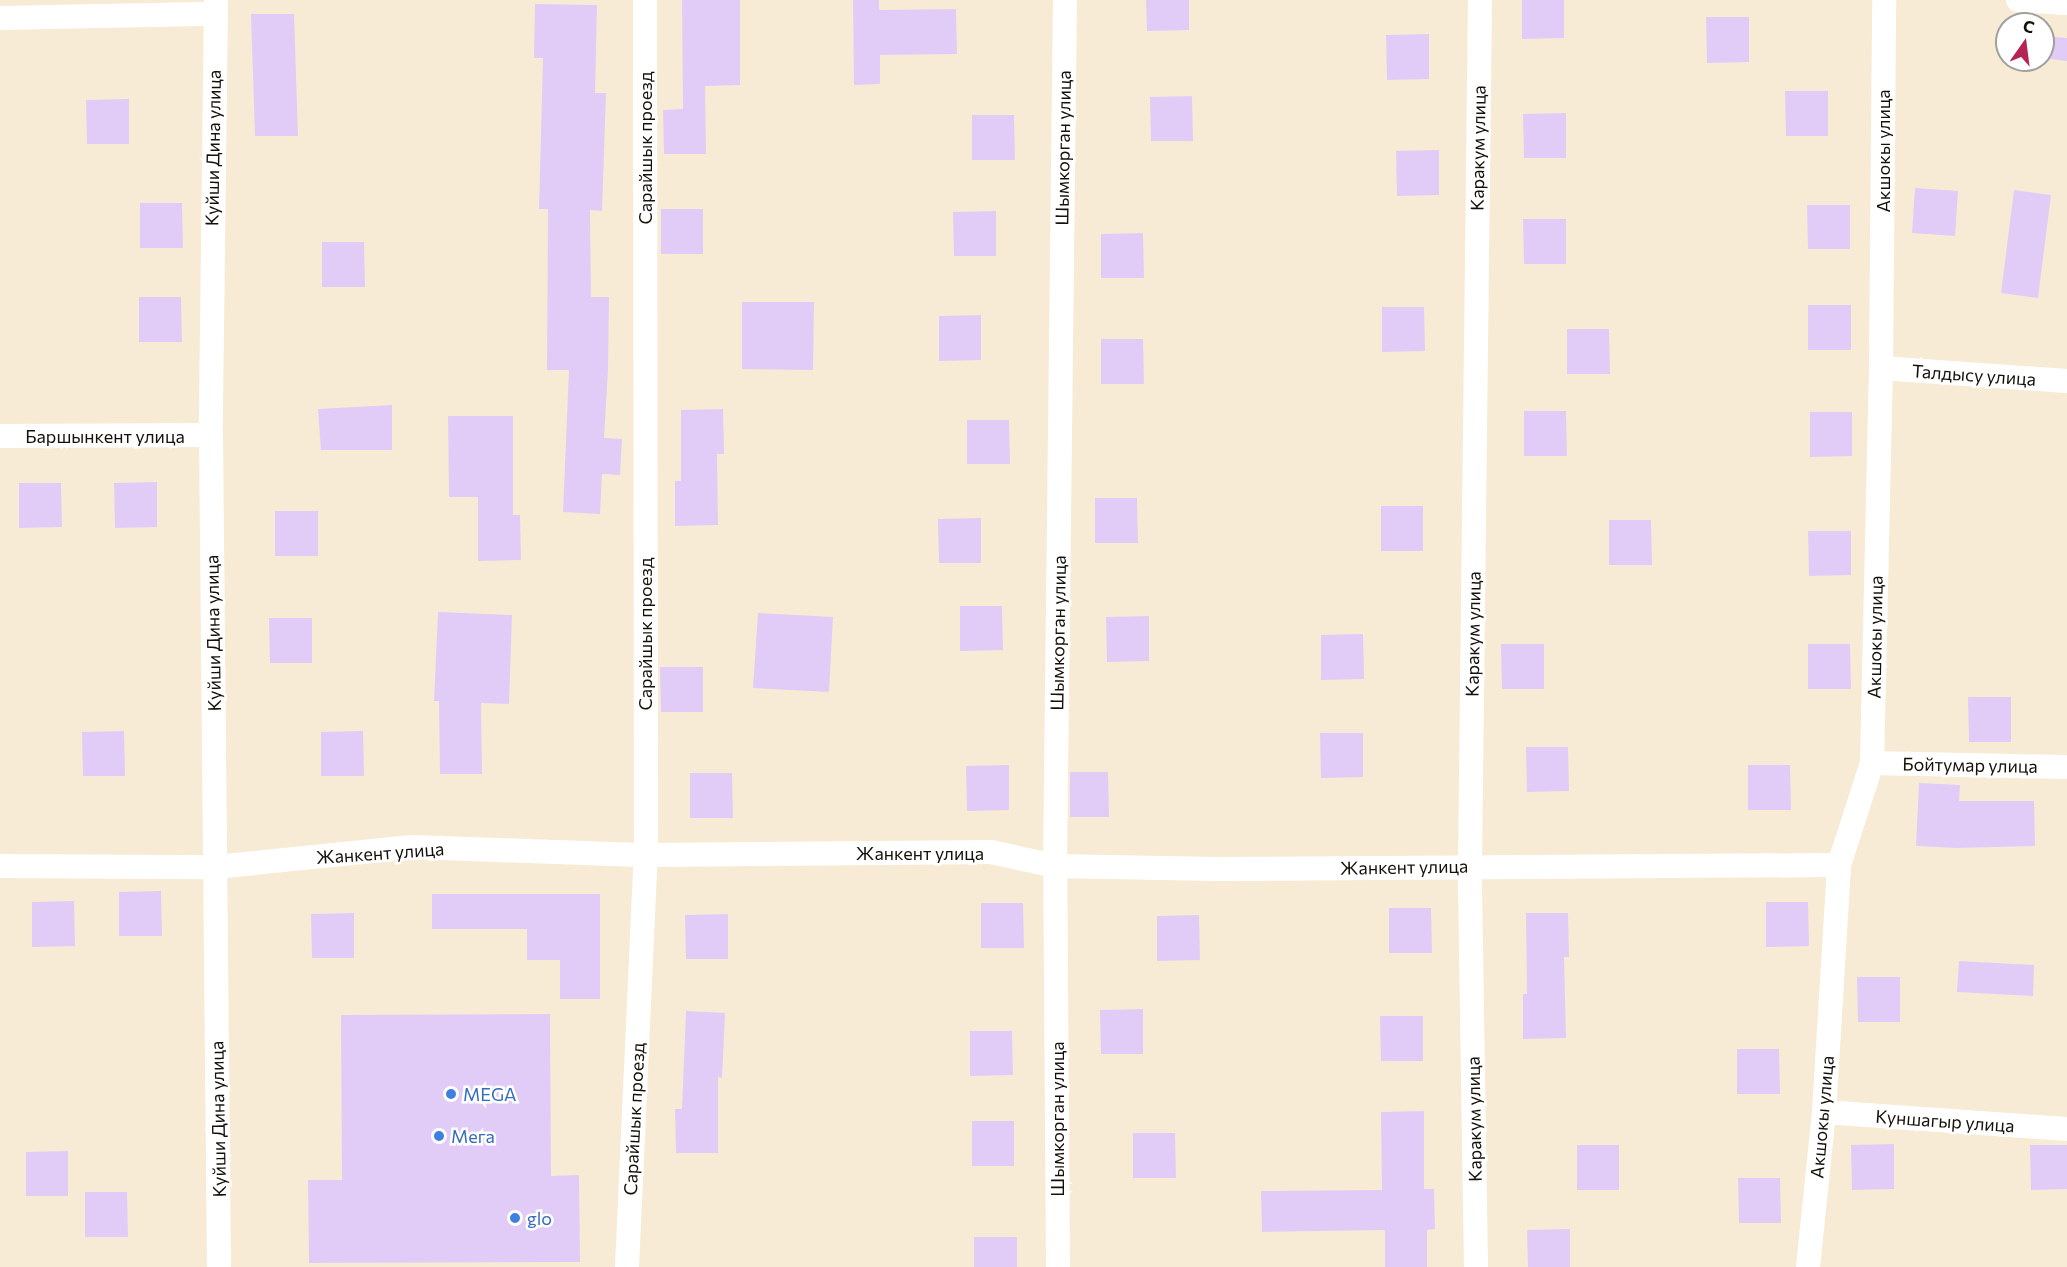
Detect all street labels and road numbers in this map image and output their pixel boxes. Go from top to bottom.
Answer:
street label: Куйши Дина улица [201,70,225,226]
street label: Шымкорган улица [1051,70,1075,226]
street label: Сарайшык проезд [634,71,656,225]
street label: Каракум улица [1466,85,1490,211]
street label: Акшокы улица [1872,89,1894,213]
street label: Талдысу улица [1911,360,2037,390]
street label: Баршынкент улица [25,425,185,447]
street label: Куйши Дина улица [201,555,225,711]
street label: Шымкорган улица [1046,555,1070,711]
street label: Сарайшык проезд [634,557,656,711]
street label: Каракум улица [1461,571,1485,697]
street label: Акшокы улица [1863,575,1887,699]
street label: Бойтумар улица [1902,753,2038,777]
street label: Жанкент улица [315,838,445,868]
street label: Жанкент улица [856,842,984,864]
street label: Жанкент улица [1340,855,1468,879]
street label: Куйши Дина улица [206,1041,230,1197]
street label: Шымкорган улица [1046,1041,1068,1197]
street label: Сарайшык проезд [619,1042,649,1196]
street label: Акшокы улица [1806,1055,1838,1179]
street label: Каракум улица [1462,1056,1486,1182]
street label: Куншагыр улица [1875,1105,2015,1137]

